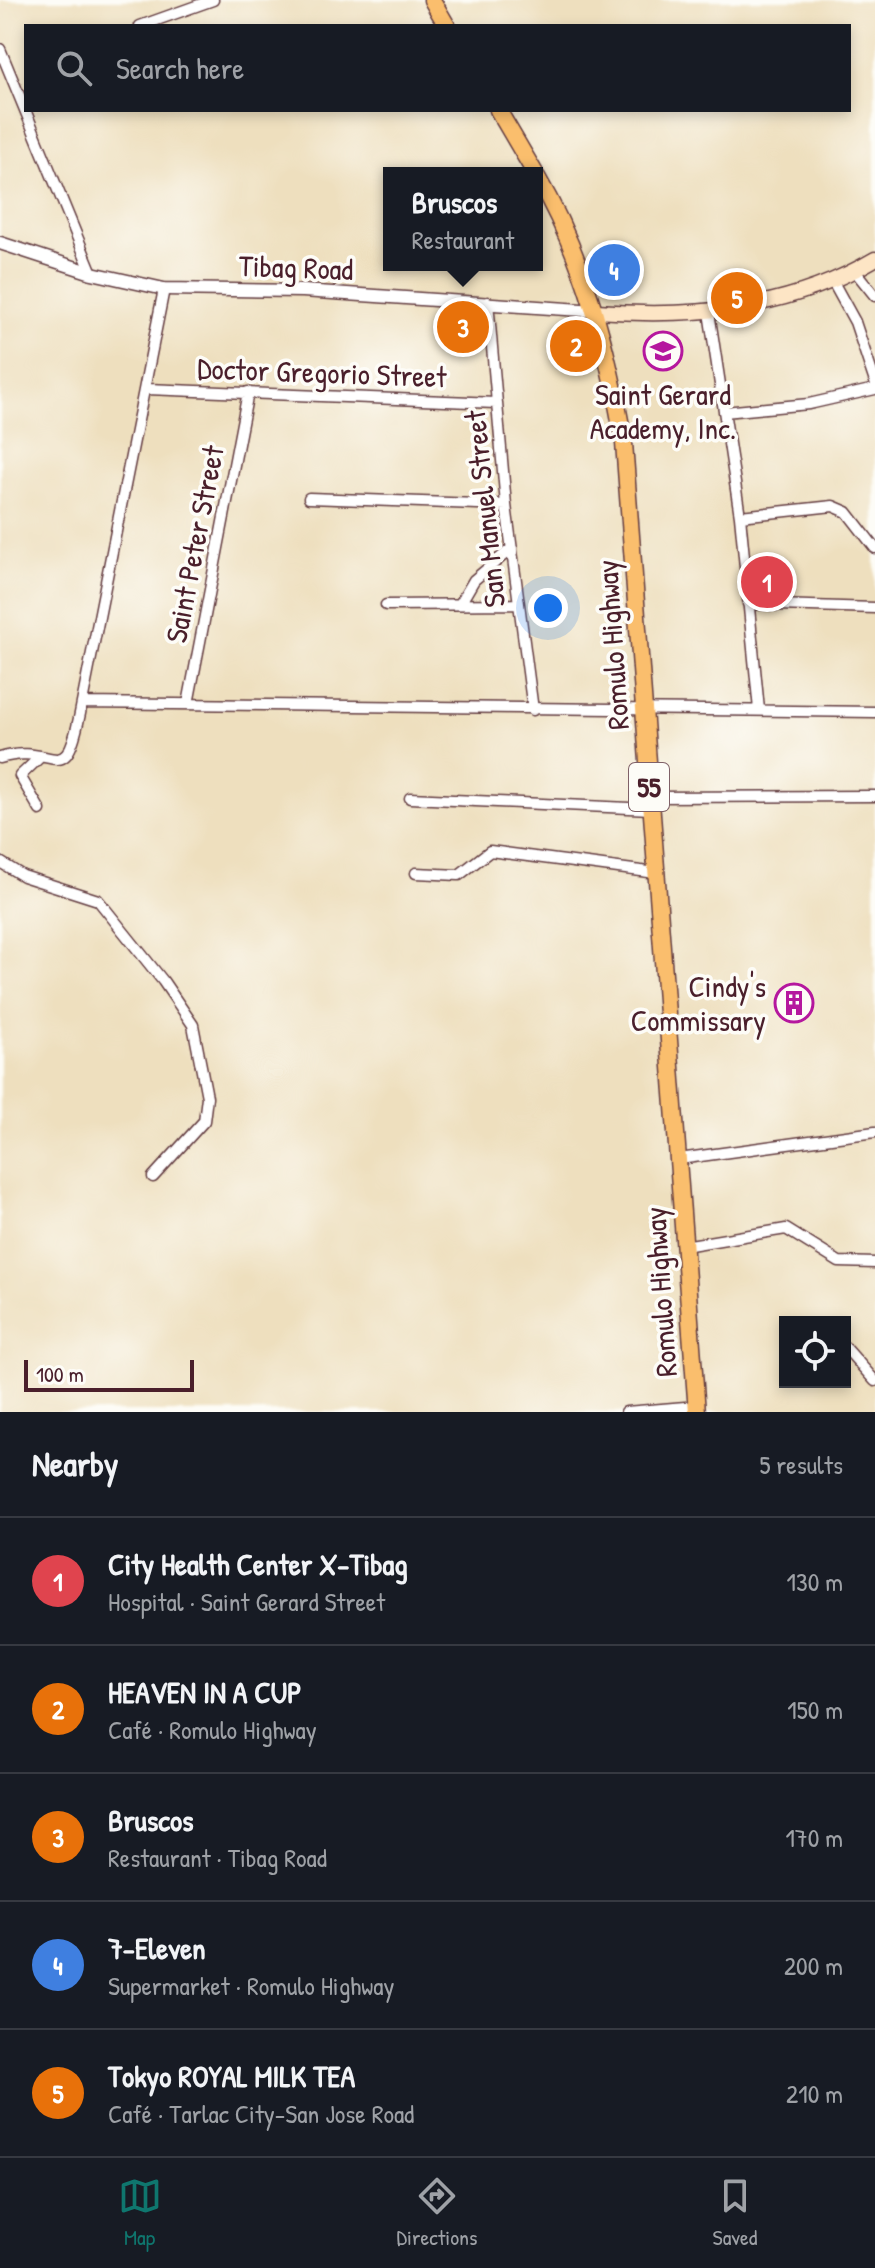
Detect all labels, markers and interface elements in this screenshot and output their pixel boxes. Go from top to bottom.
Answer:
search box [24,24,851,112]
icon: search [52,46,96,90]
text: Search here [116,48,244,88]
popup [383,167,543,271]
text: Bruscos [412,182,497,222]
text: Restaurant [412,222,514,257]
pin: 4 [588,240,640,300]
street label: Tibag Road [238,245,354,289]
pin: 5 [711,268,763,328]
pin: 3 [437,297,489,357]
pin: 2 [550,316,602,376]
school or university icon: Saint Gerard Academy, Inc. [642,330,684,372]
street label: Doctor Gregorio Street [197,348,448,396]
place label: Saint Gerard Academy, Inc. [590,374,736,448]
street label: San Manuel Street [454,408,514,609]
street label: Saint Peter Street [155,441,233,646]
pin: 1 [741,552,793,612]
street label: Romulo Highway [586,559,638,731]
your location [528,588,568,628]
road number: 55 [629,763,669,811]
place label: Cindy's Commissary [631,966,766,1040]
building icon: Cindy's Commissary [773,982,815,1024]
street label: Romulo Highway [634,1206,686,1378]
map controls [779,1316,851,1388]
button: locate [779,1316,851,1388]
scale bar [24,1356,194,1392]
text: 100 m [36,1359,84,1389]
text: Nearby [32,1441,118,1487]
text: 5 results [759,1447,843,1482]
text: City Health Center X-Tibag [108,1544,408,1584]
text: 1 [53,1564,63,1599]
text: 130 m [787,1564,843,1599]
text: Hospital · Saint Gerard Street [108,1584,385,1619]
text: HEAVEN IN A CUP [108,1672,302,1712]
text: 2 [52,1692,64,1727]
text: 150 m [787,1692,843,1727]
text: Café · Romulo Highway [108,1712,317,1747]
text: Bruscos [108,1800,194,1840]
text: 3 [52,1820,64,1855]
text: 170 m [785,1820,843,1855]
text: Restaurant · Tibag Road [108,1840,327,1875]
text: 7-Eleven [108,1928,206,1968]
text: 4 [53,1948,63,1983]
text: 200 m [784,1948,843,1983]
text: Supermarket · Romulo Highway [108,1968,394,2003]
text: Tokyo ROYAL MILK TEA [108,2056,355,2096]
text: 5 [53,2076,64,2111]
text: 210 m [786,2076,843,2111]
text: Café · Tarlac City-San Jose Road [108,2096,414,2131]
tab: Map [118,2174,162,2252]
tab: Directions [397,2174,478,2252]
tab: Saved [713,2174,757,2252]

